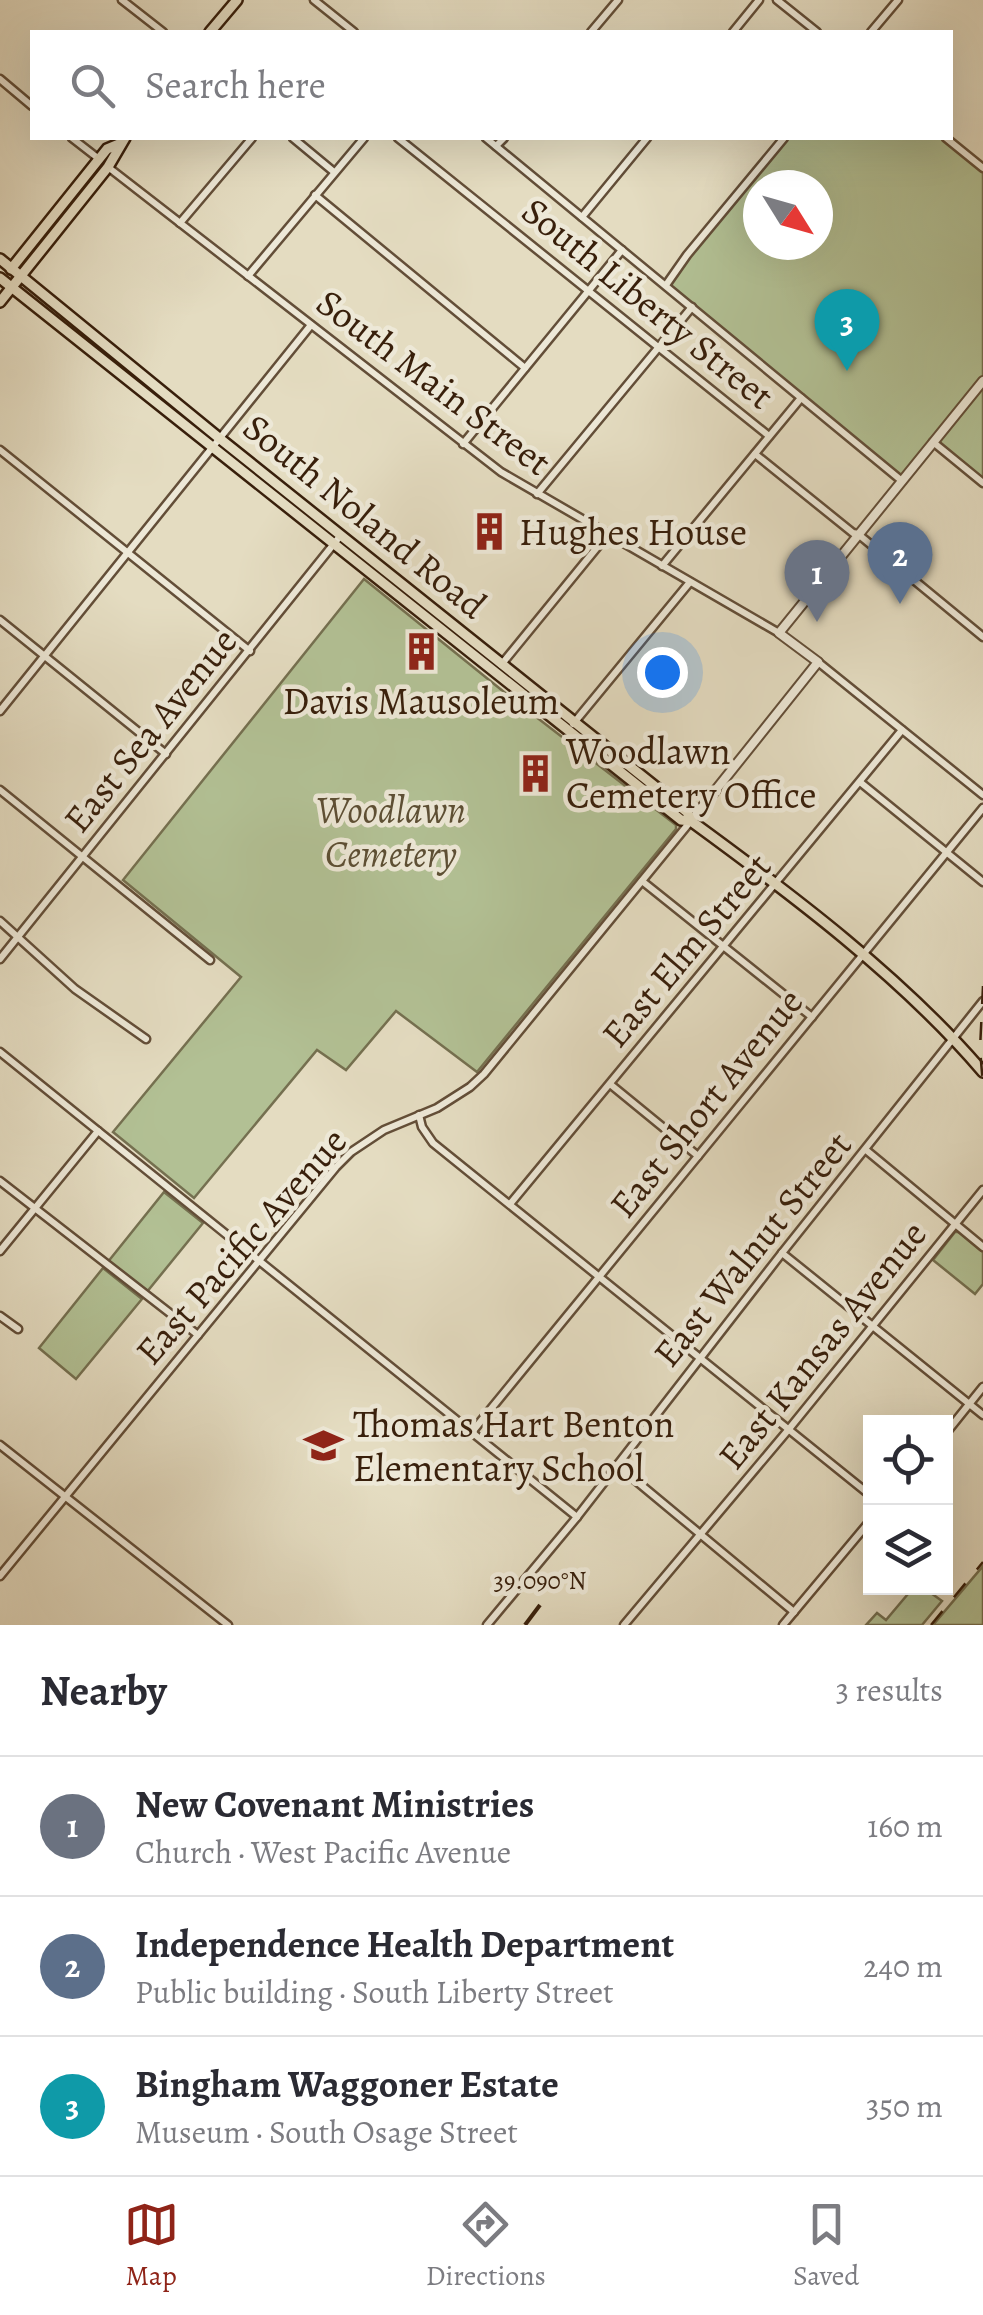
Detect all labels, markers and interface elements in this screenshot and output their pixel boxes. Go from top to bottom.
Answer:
search box [30,30,953,140]
icon: search [65,58,120,113]
text: Search here [145,59,326,111]
north arrow [743,170,833,260]
street label: South Liberty Street [511,185,785,421]
street label: South Main Street [306,277,562,487]
pin: 3 [814,288,880,371]
street label: South Noland Road [232,402,498,631]
place label: Hughes House [519,506,747,558]
building icon: Hughes House [468,511,510,553]
pin: 2 [868,522,932,604]
pin: 1 [784,540,850,622]
street label: East Sea Avenue [51,617,249,843]
building icon: Davis Mausoleum [400,631,442,673]
your location [637,647,688,698]
place label: Davis Mausoleum [283,675,559,727]
place label: Woodlawn Cemetery Office [565,725,816,821]
building icon: Woodlawn Cemetery Office [515,752,557,794]
park label: Woodlawn Cemetery [316,784,466,880]
street label: East Elm Street [589,842,783,1058]
street label: East Short Avenue [597,977,815,1229]
street label: East Pacific Avenue [123,1116,359,1376]
street label: East Walnut Street [641,1120,863,1378]
street label: East Kansas Avenue [706,1210,938,1480]
place label: Thomas Hart Benton Elementary School [353,1398,674,1494]
map controls [863,1415,953,1595]
button: locate [863,1415,953,1505]
school or university icon: Thomas Hart Benton Elementary School [302,1425,344,1467]
button: layers [863,1505,953,1595]
text: 39.090°N [494,1564,586,1598]
text: Nearby [40,1662,167,1719]
text: 3 results [836,1668,943,1712]
text: New Covenant Ministries [135,1778,534,1830]
text: 1 [67,1804,78,1848]
text: 160 m [867,1804,943,1848]
text: Church · West Pacific Avenue [135,1830,511,1874]
text: Independence Health Department [135,1918,674,1970]
text: 2 [65,1944,80,1988]
text: 240 m [863,1944,943,1988]
text: Public building · South Liberty Street [135,1970,614,2014]
text: Bingham Waggoner Estate [135,2058,559,2110]
text: 3 [66,2084,79,2128]
text: 350 m [866,2084,943,2128]
text: Museum · South Osage Street [135,2110,518,2154]
tab: Map [124,2197,179,2295]
tab: Directions [426,2197,546,2295]
tab: Saved [793,2197,859,2295]

